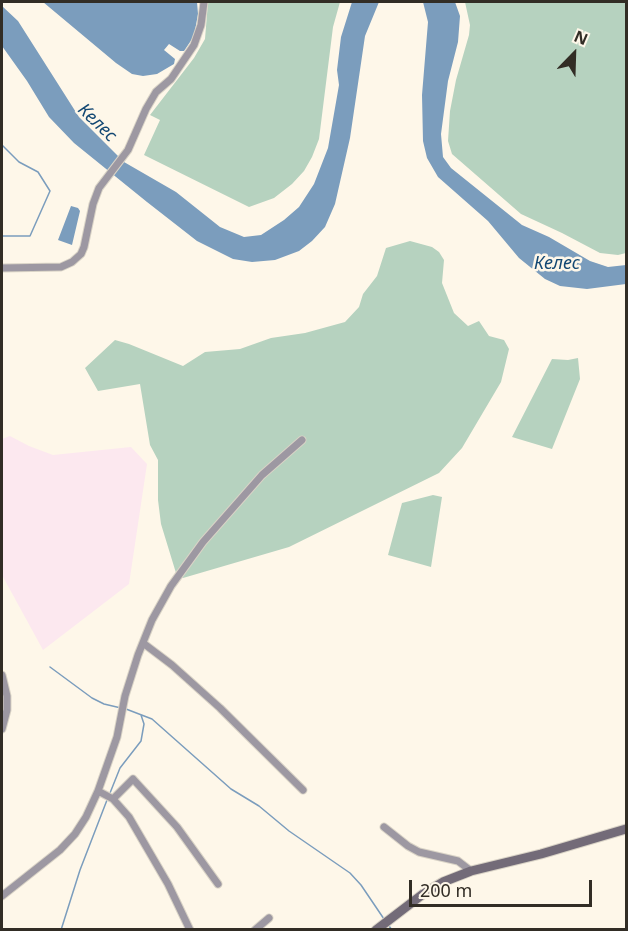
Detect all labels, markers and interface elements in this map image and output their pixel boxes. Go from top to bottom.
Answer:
north arrow [544,24,604,84]
text: N [571,25,591,50]
water label: Келес [73,99,121,147]
water label: Келес [534,253,580,275]
scale bar [412,868,595,906]
text: 200 m [420,878,472,902]

